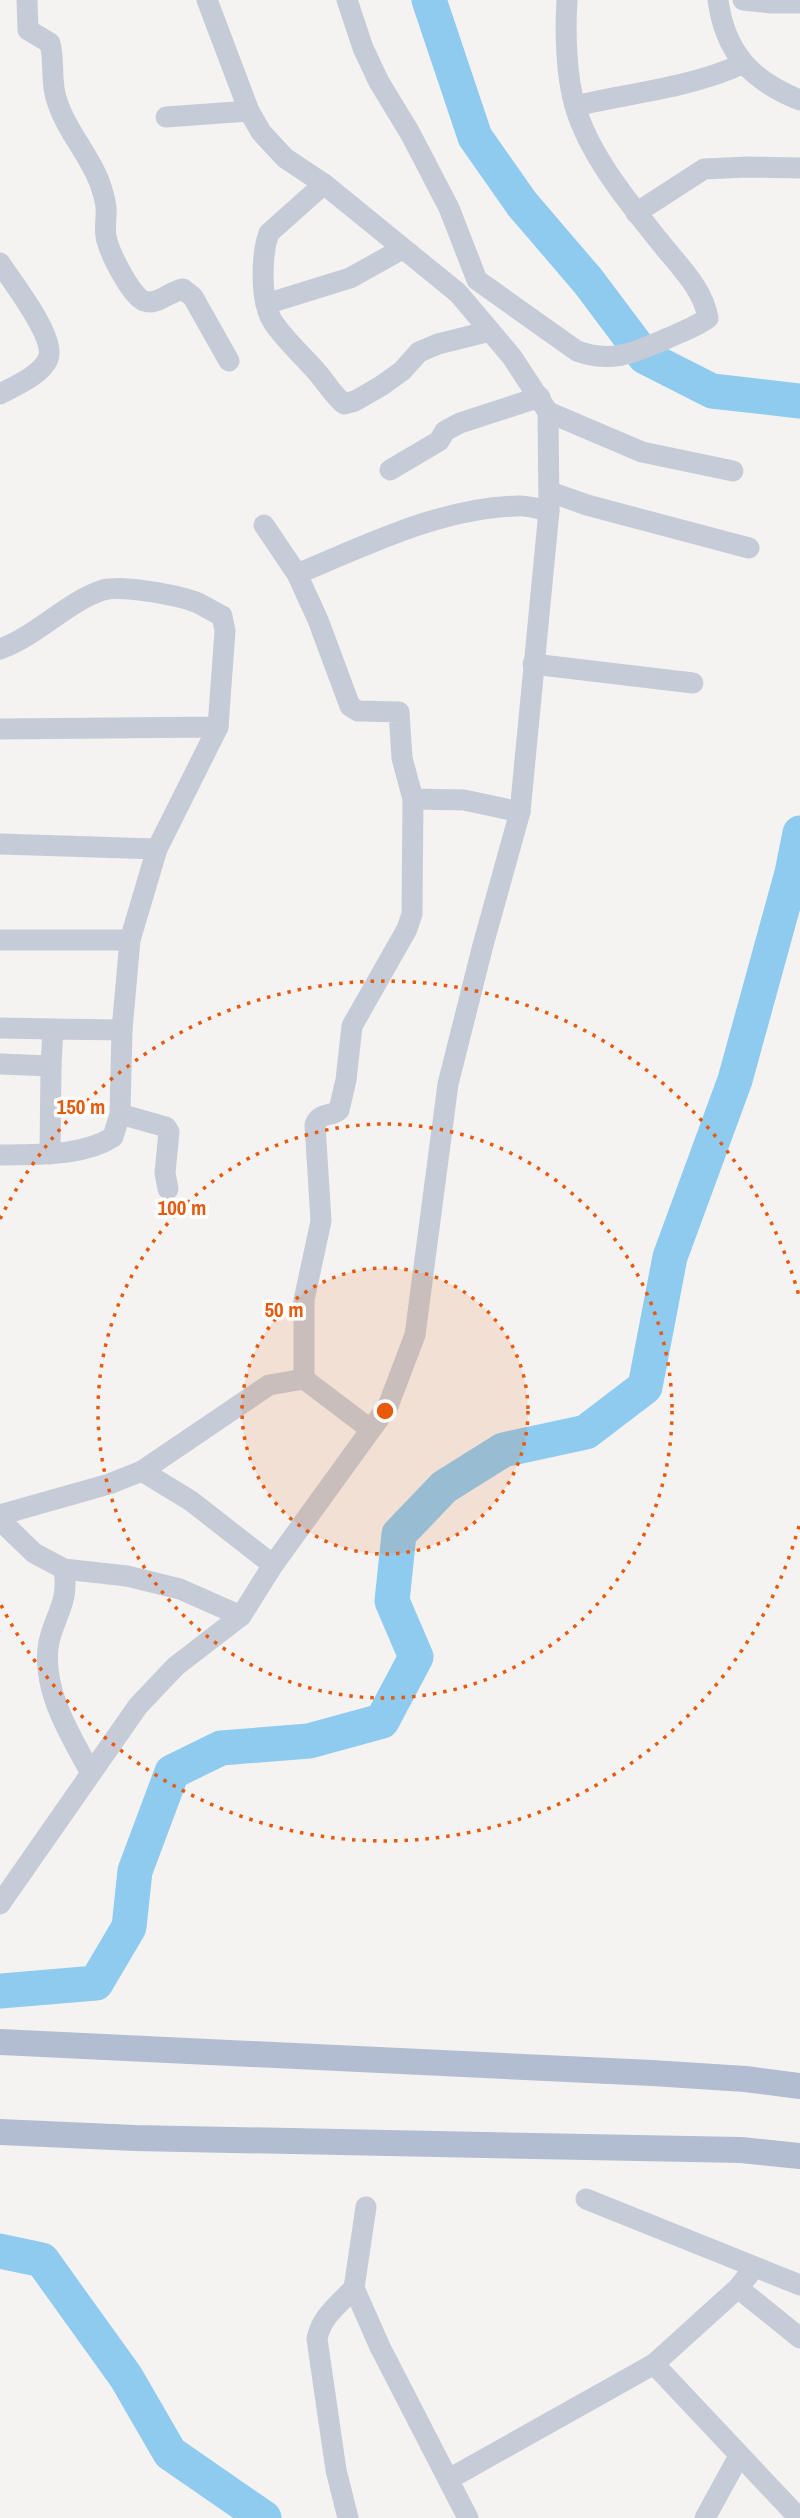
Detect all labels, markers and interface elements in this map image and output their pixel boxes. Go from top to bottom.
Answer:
text: 150 m [57,1092,105,1121]
text: 100 m [158,1193,206,1222]
text: 50 m [264,1295,304,1324]
centre of rings [373,1399,397,1423]

